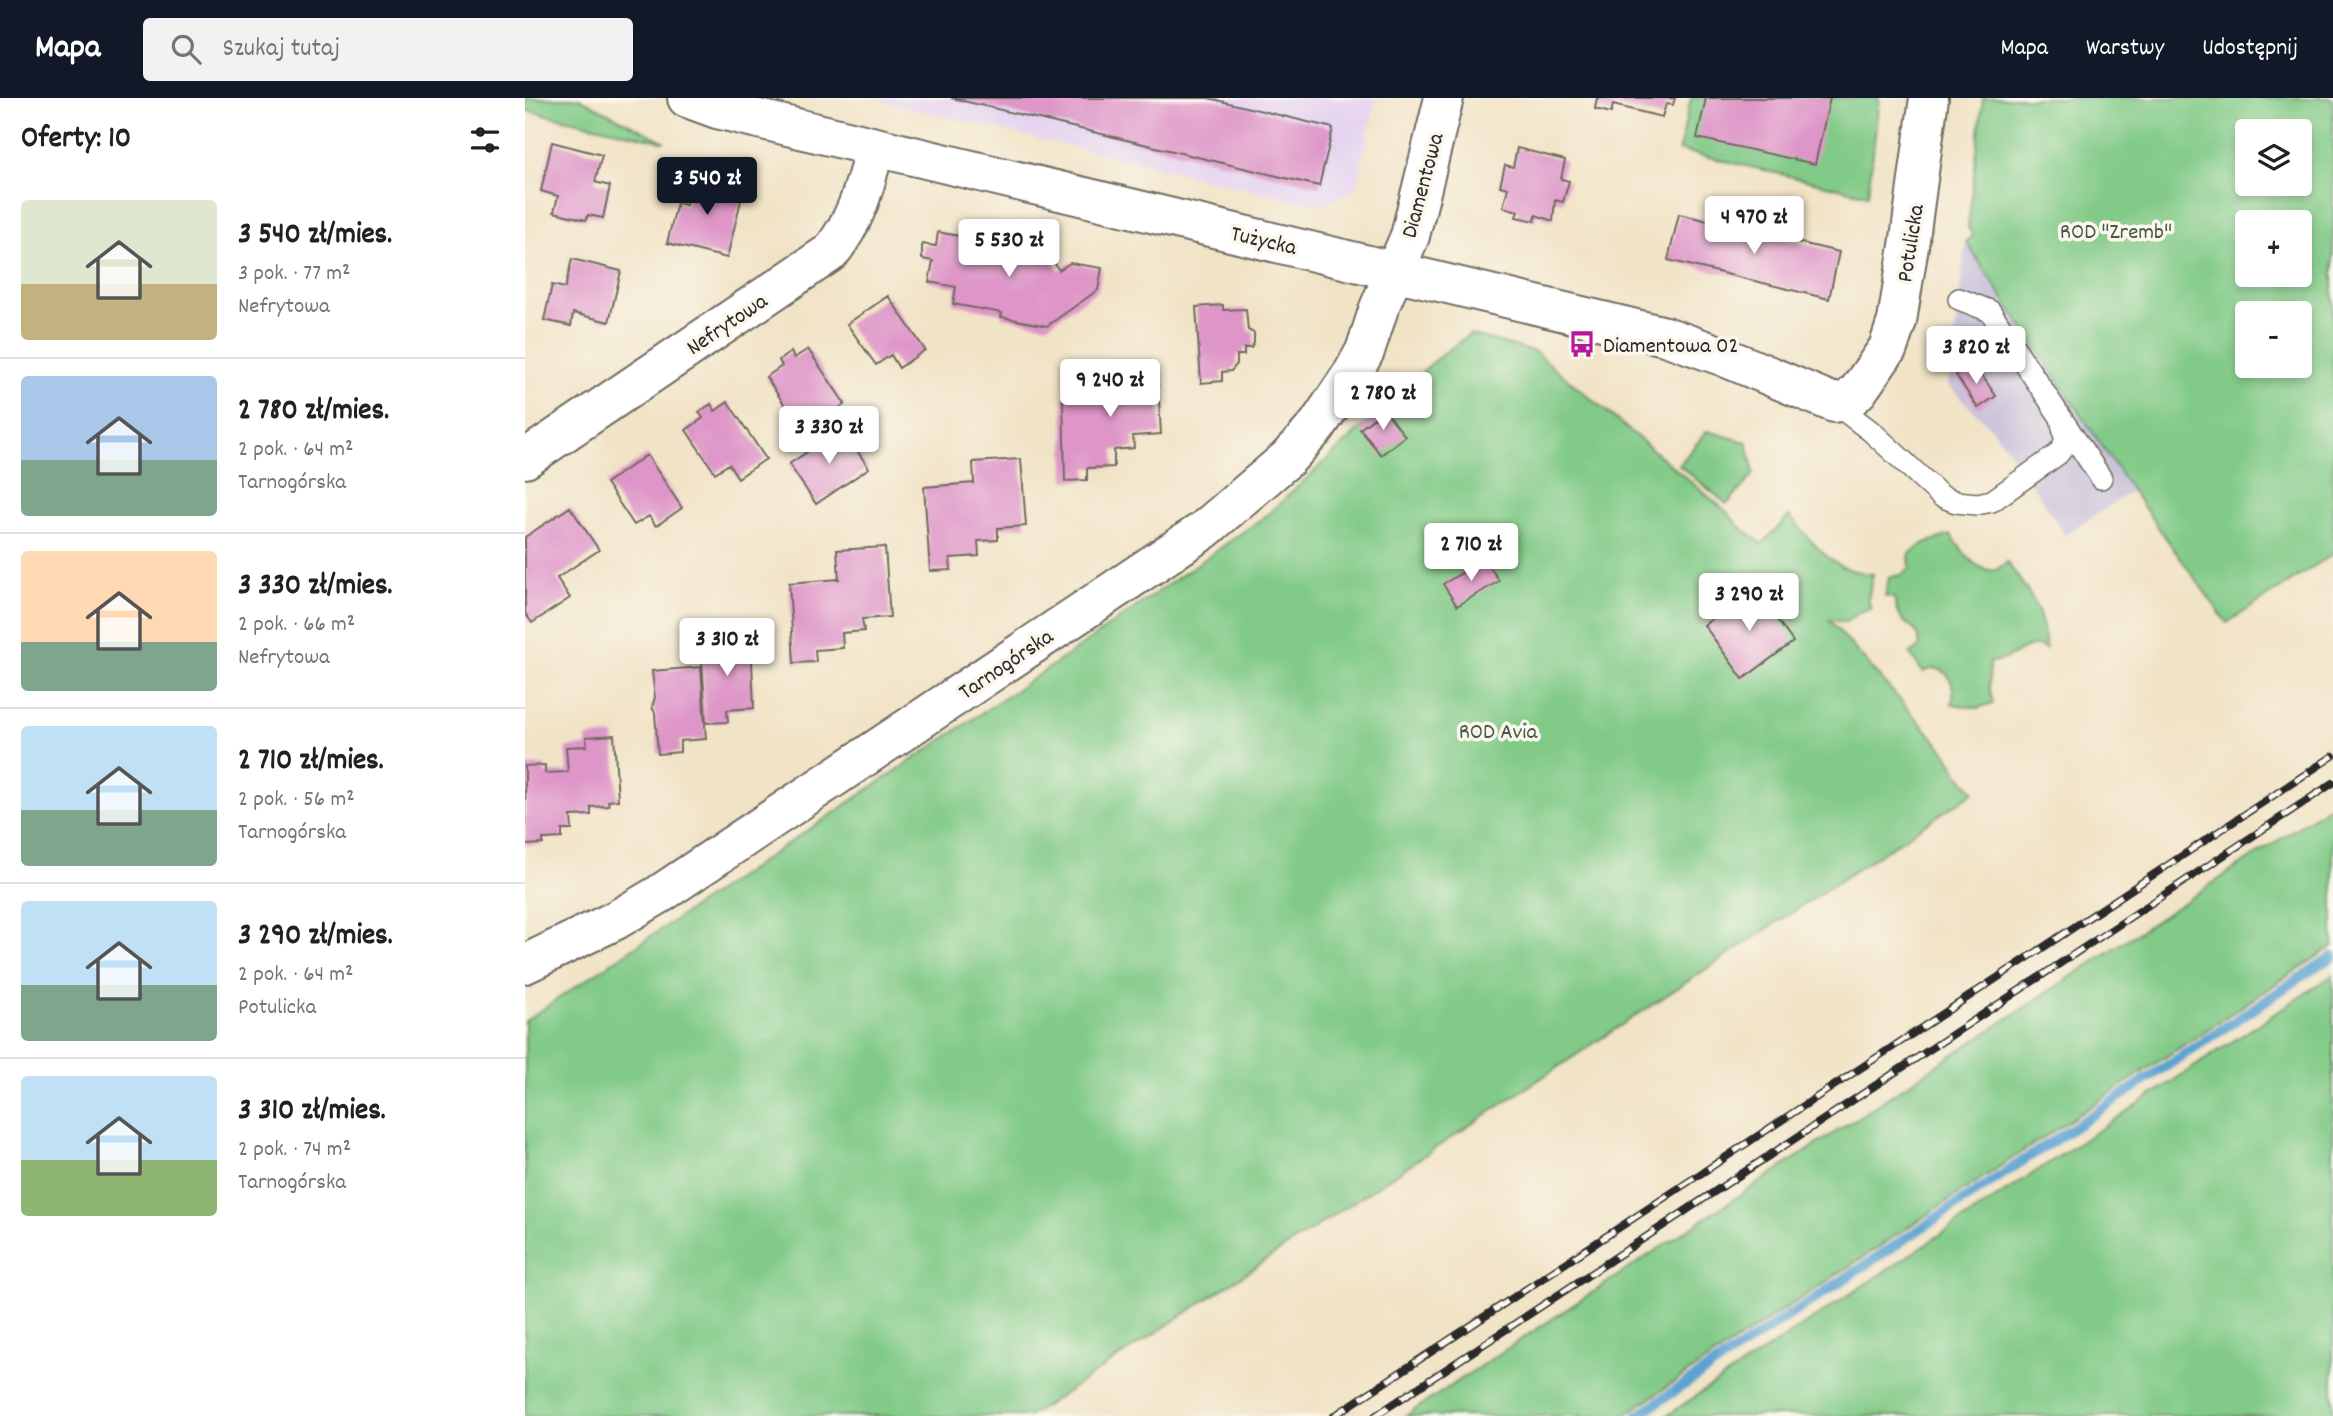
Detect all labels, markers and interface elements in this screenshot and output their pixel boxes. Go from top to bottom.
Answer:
search box [143,18,633,81]
text: Mapa [35,26,101,73]
icon: search [167,30,205,68]
text: Szukaj tutaj [223,31,340,68]
text: Mapa [2000,32,2048,66]
text: Warstwy [2086,32,2164,66]
text: Udostępnij [2202,32,2298,66]
text: Oferty: 10 [21,119,131,162]
map controls [2235,119,2312,378]
button: layers [2235,119,2312,196]
icon: filters [466,121,504,159]
street label: Diamentowa [1395,128,1455,242]
pin: 3 540 zł [635,158,779,217]
text: 3 540 zł [673,163,741,196]
pin: 4 970 zł [1682,197,1826,256]
street label: Potulicka [1890,201,1935,285]
text: 4 970 zł [1721,202,1787,235]
button: + [2235,210,2312,287]
text: 3 540 zł/mies. [238,215,392,258]
park label: ROD "Zremb" [2060,217,2172,250]
street label: Tużycka [1227,219,1301,266]
pin: 5 530 zł [937,220,1081,279]
text: 5 530 zł [974,225,1044,258]
icon: home [77,228,161,312]
text: 3 pok. · 77 m² [238,258,350,291]
street label: Nefrytowa [681,286,776,365]
text: Nefrytowa [238,291,330,324]
button: − [2235,301,2312,378]
pin: 3 820 zł [1904,327,2048,386]
bus stop icon: Diamentowa 02 [1567,329,1597,359]
place label: Diamentowa 02 [1603,331,1739,364]
text: 3 820 zł [1942,332,2010,365]
pin: 9 240 zł [1038,360,1182,419]
text: 9 240 zł [1076,365,1144,398]
pin: 2 780 zł [1311,372,1455,432]
text: 2 780 zł [1350,378,1416,411]
text: 2 780 zł/mies. [238,391,389,434]
icon: home [77,404,161,488]
pin: 3 330 zł [757,406,901,466]
text: 3 330 zł [795,412,863,445]
text: 2 pok. · 64 m² [238,434,353,467]
text: Tarnogórska [238,467,346,500]
pin: 2 710 zł [1399,524,1543,583]
text: 2 710 zł [1440,529,1502,562]
text: 3 330 zł/mies. [238,566,393,609]
pin: 3 290 zł [1677,574,1821,633]
icon: home [77,579,161,663]
text: 3 290 zł [1715,579,1783,612]
text: 2 pok. · 66 m² [238,609,355,642]
pin: 3 310 zł [655,618,799,678]
street label: Tarnogórska [953,621,1062,710]
text: 3 310 zł [695,624,759,657]
text: Nefrytowa [238,642,330,675]
park label: ROD Avia [1459,717,1539,750]
text: 2 710 zł/mies. [238,741,384,784]
icon: home [77,754,161,838]
text: 2 pok. · 56 m² [238,784,355,817]
text: Tarnogórska [238,817,346,850]
text: 3 290 zł/mies. [238,916,393,959]
icon: home [77,929,161,1013]
text: 2 pok. · 64 m² [238,959,353,992]
text: Potulicka [238,992,316,1025]
text: 3 310 zł/mies. [238,1091,386,1134]
icon: home [77,1104,161,1188]
text: 2 pok. · 74 m² [238,1134,351,1167]
text: Tarnogórska [238,1167,346,1200]

